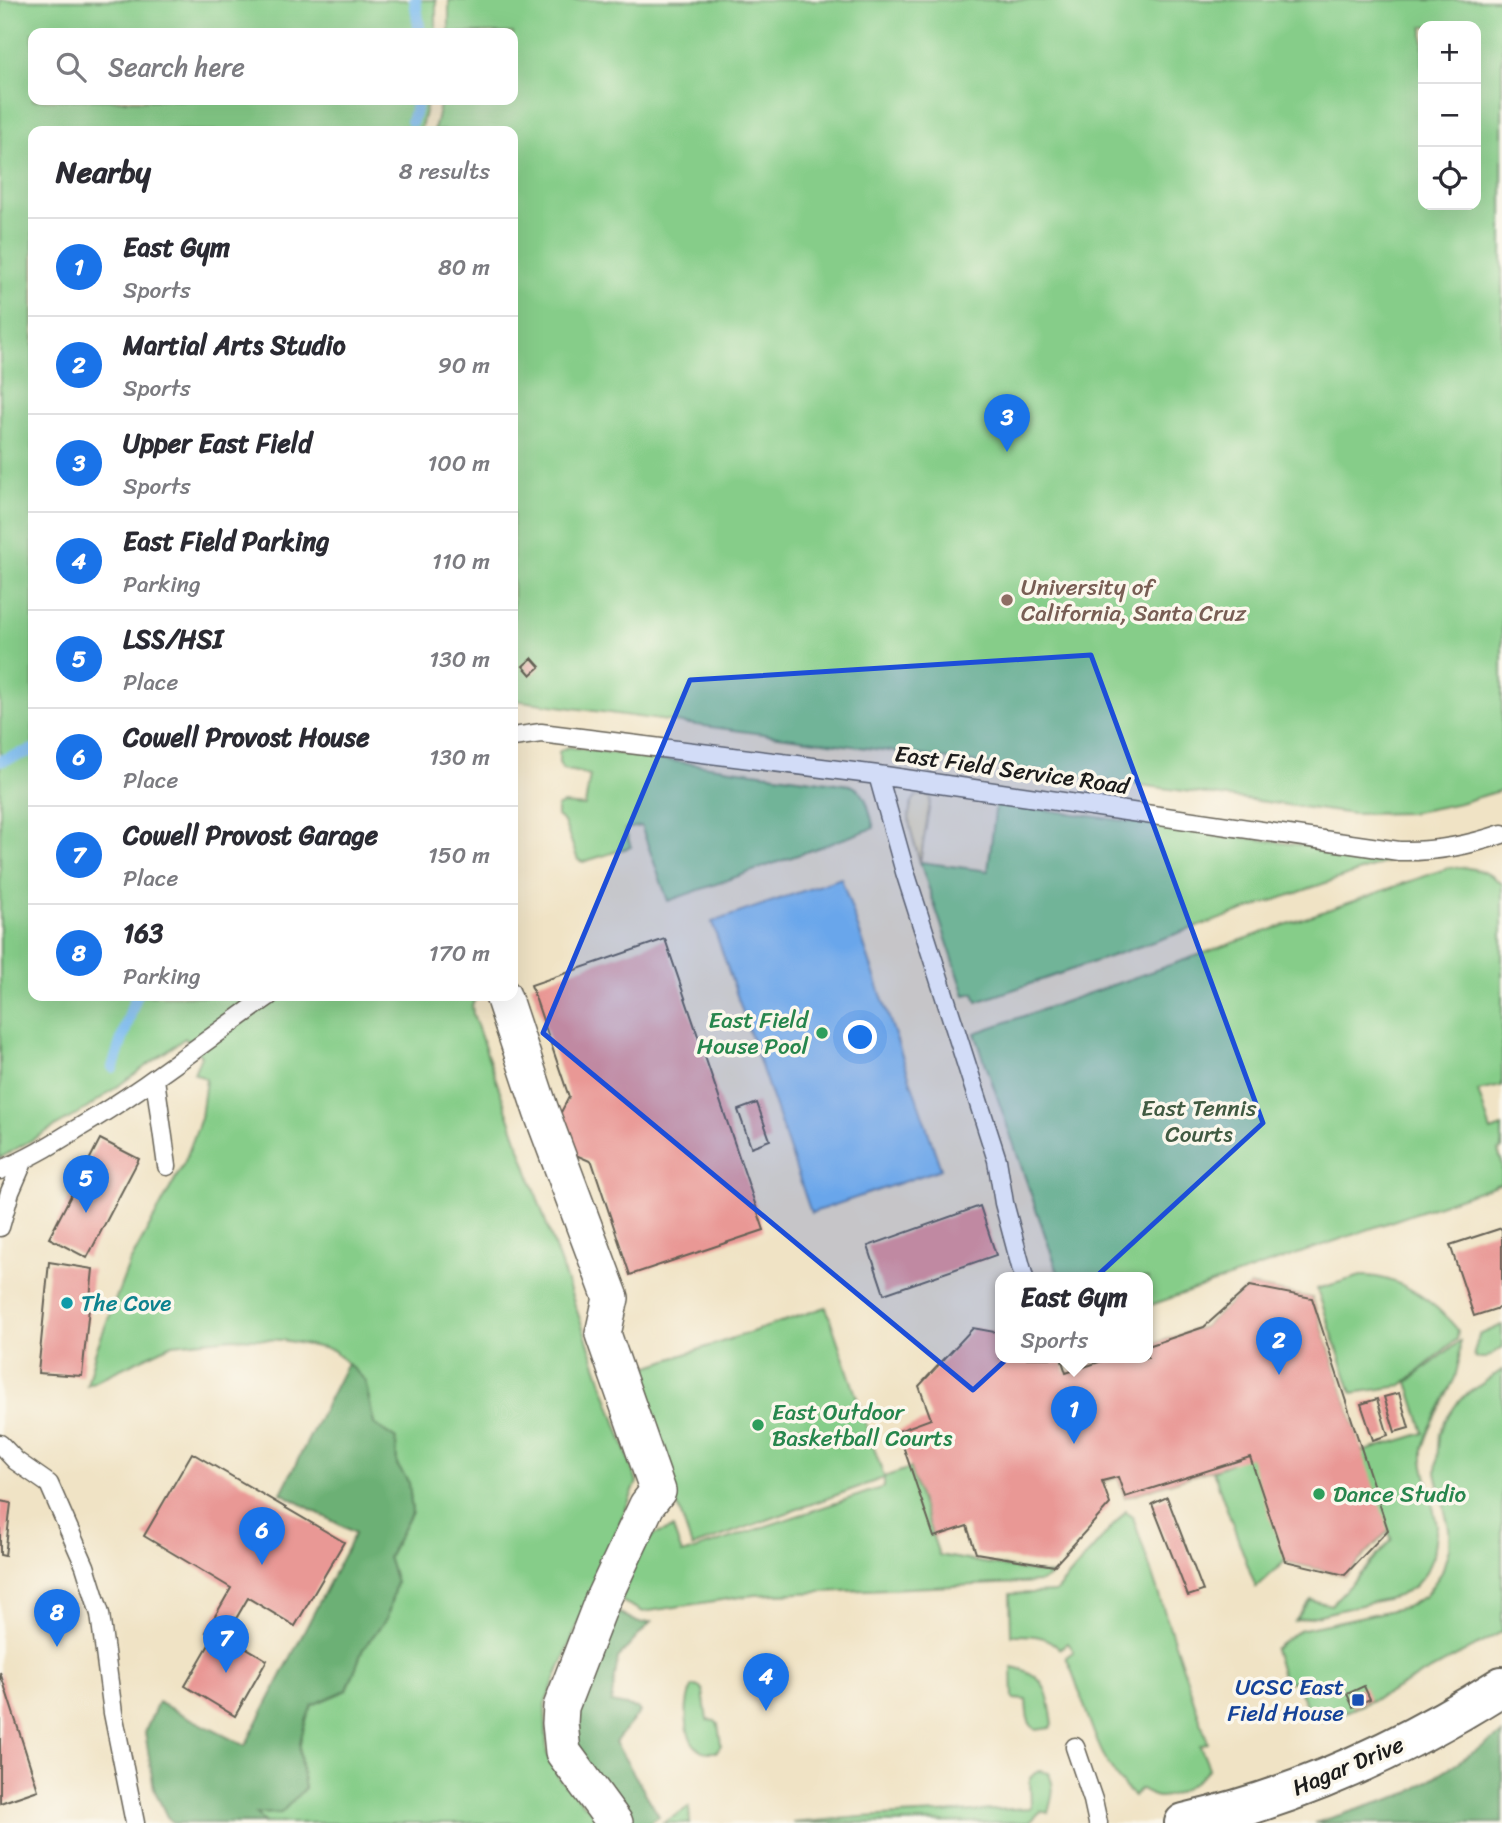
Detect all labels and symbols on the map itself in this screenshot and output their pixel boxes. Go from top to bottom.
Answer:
pin: 3 [984,394,1030,452]
place label: University of California, Santa Cruz [1021,567,1247,634]
marker: University of California, Santa Cruz [999,592,1015,608]
street label: East Field Service Road [892,733,1134,807]
place label: East Field House Pool [697,1000,810,1067]
your location [843,1020,877,1054]
marker: East Field House Pool [814,1025,830,1041]
park label: East Tennis Courts [1141,1088,1257,1155]
pin: 5 [63,1155,109,1213]
place label: The Cove [81,1283,171,1324]
marker: The Cove [59,1295,75,1311]
pin: 2 [1256,1317,1302,1375]
pin: 1 [1051,1386,1097,1444]
place label: East Outdoor Basketball Courts [772,1392,953,1459]
marker: East Outdoor Basketball Courts [750,1417,766,1433]
place label: Dance Studio [1333,1474,1466,1515]
marker: Dance Studio [1311,1486,1327,1502]
pin: 6 [239,1507,285,1565]
pin: 8 [34,1589,80,1647]
pin: 7 [203,1615,249,1673]
pin: 4 [743,1653,789,1711]
place label: UCSC East Field House [1227,1667,1344,1734]
marker: UCSC East Field House [1350,1692,1366,1708]
street label: Hagar Drive [1285,1724,1411,1808]

